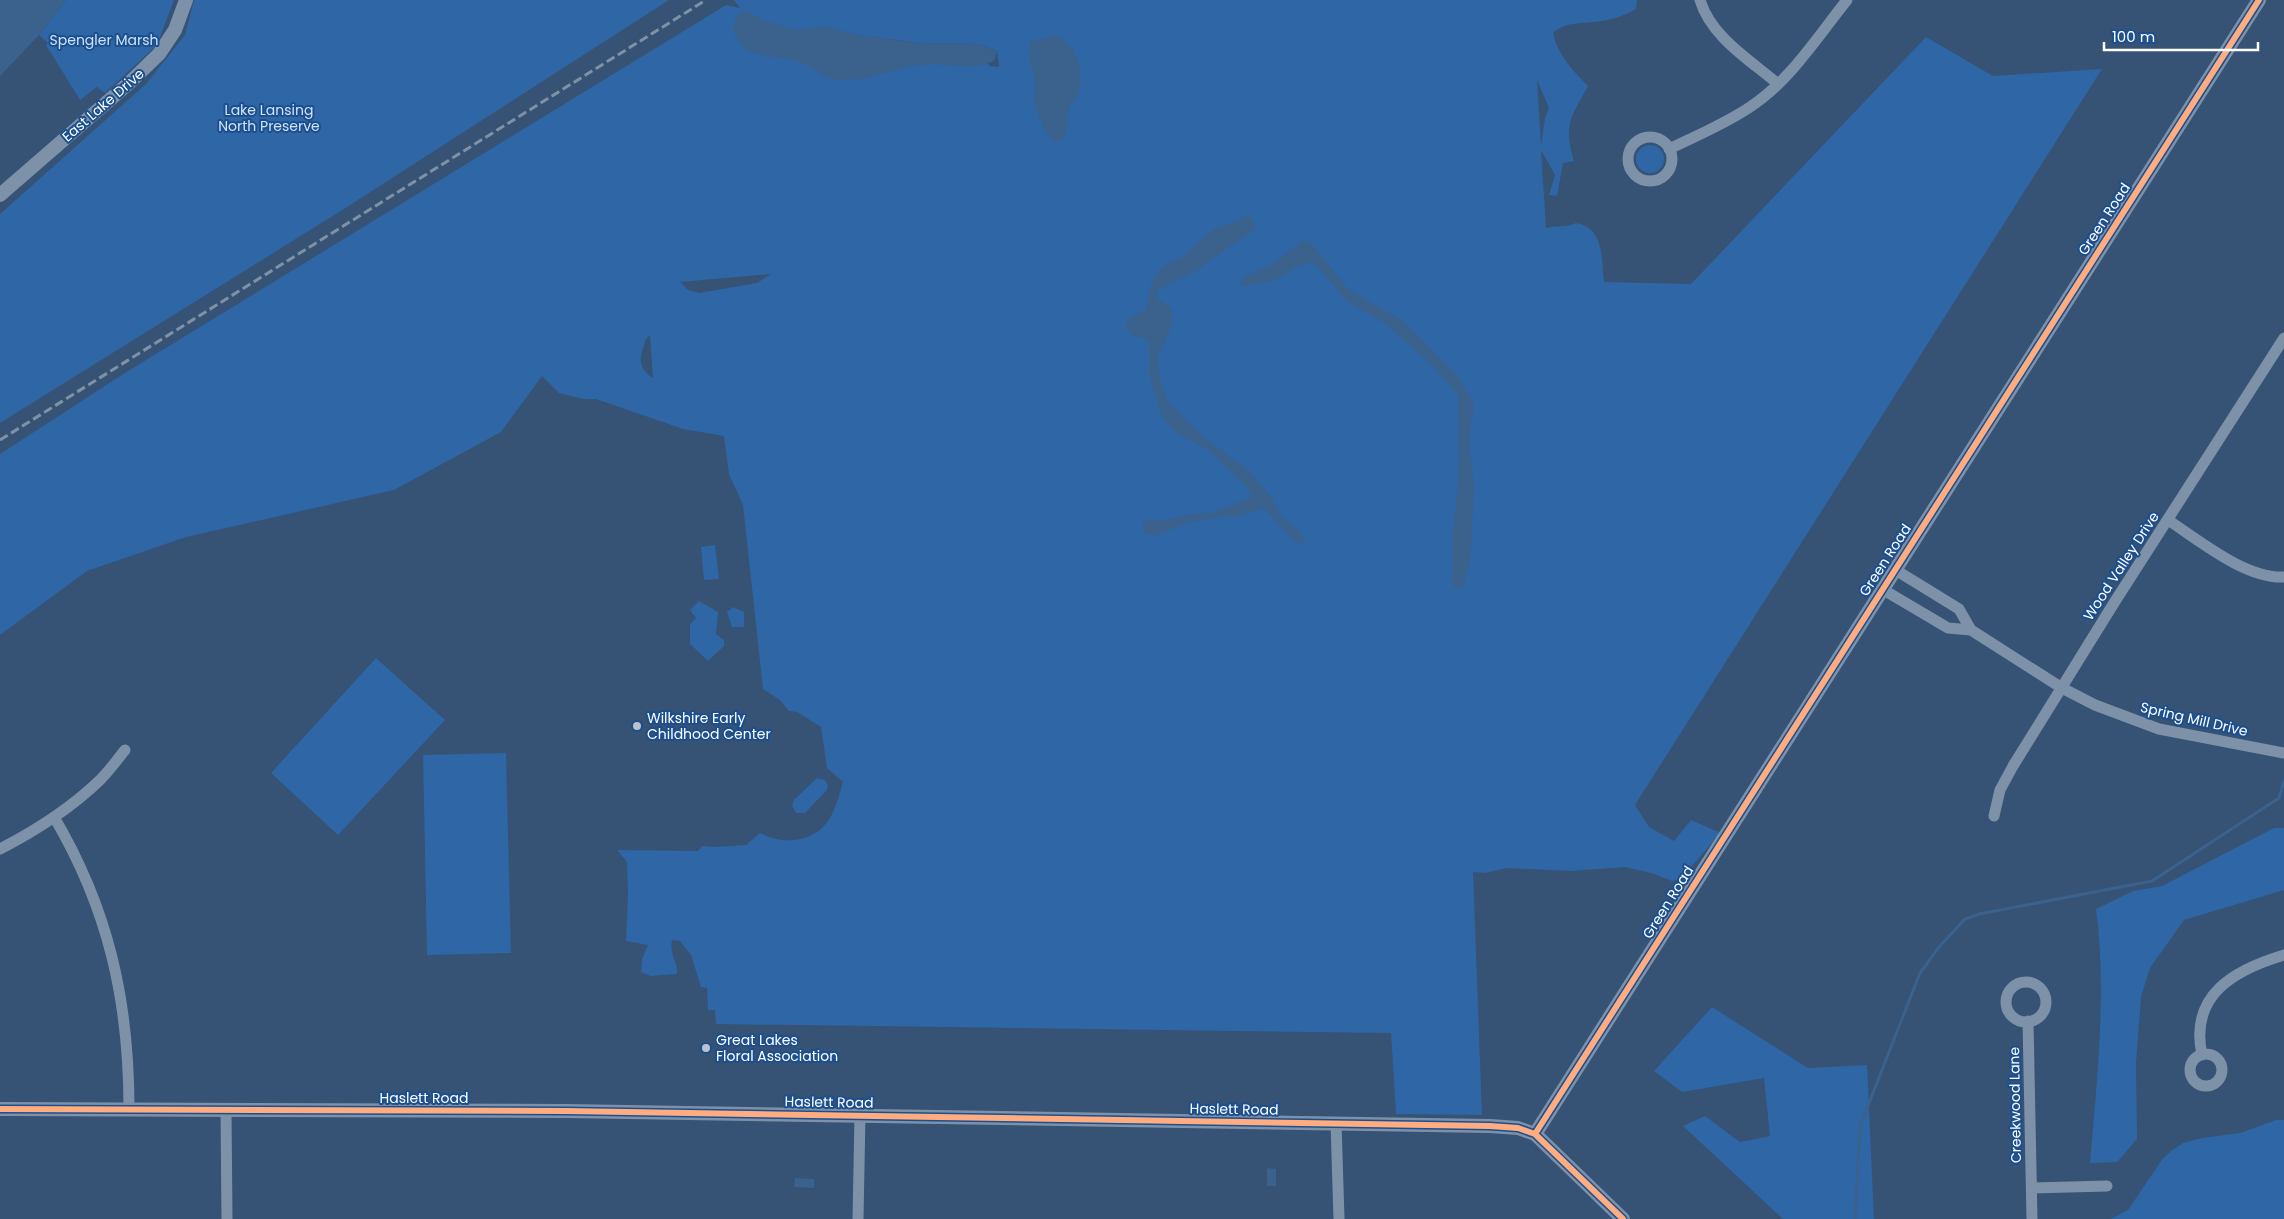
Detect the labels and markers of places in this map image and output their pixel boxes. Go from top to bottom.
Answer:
place label: Wilkshire Early Childhood Center [647,708,771,744]
marker: Wilkshire Early Childhood Center [631,720,643,732]
place label: Great Lakes Floral Association [716,1030,838,1066]
marker: Great Lakes Floral Association [700,1042,712,1054]

